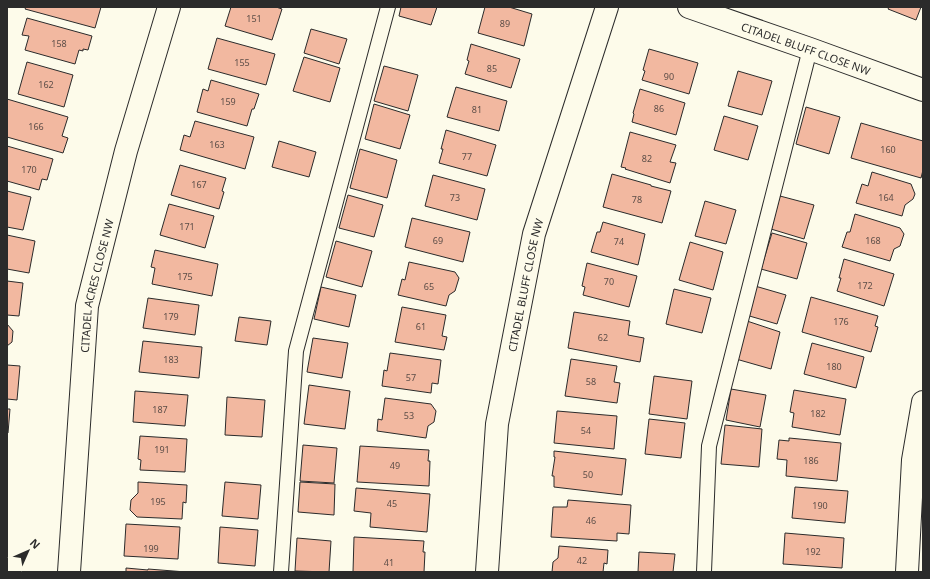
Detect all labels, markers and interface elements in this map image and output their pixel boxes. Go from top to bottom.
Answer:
house number: 151 [246,12,262,25]
house number: 89 [500,17,510,30]
street label: CITADEL BLUFF CLOSE NW [740,18,873,78]
house number: 158 [51,37,67,50]
house number: 155 [234,56,250,69]
house number: 85 [487,62,497,75]
house number: 90 [664,70,674,83]
house number: 162 [38,78,54,91]
house number: 159 [220,95,236,108]
house number: 86 [654,102,664,115]
house number: 81 [472,103,482,116]
house number: 166 [28,120,44,133]
house number: 163 [209,138,225,151]
house number: 160 [880,143,896,156]
house number: 77 [462,150,472,163]
house number: 82 [642,152,652,165]
house number: 170 [21,163,37,176]
house number: 167 [191,178,207,191]
house number: 73 [450,191,460,204]
house number: 164 [878,191,894,204]
house number: 78 [632,193,642,206]
street label: CITADEL BLUFF CLOSE NW [504,216,546,353]
street label: CITADEL ACRES CLOSE NW [76,217,116,353]
house number: 171 [179,220,195,233]
house number: 69 [433,234,443,247]
house number: 168 [865,234,881,247]
house number: 74 [614,235,624,248]
house number: 175 [177,270,193,283]
house number: 70 [604,275,614,288]
house number: 172 [857,279,873,292]
house number: 65 [424,280,434,293]
house number: 179 [163,310,179,323]
house number: 176 [833,315,849,328]
house number: 61 [416,320,426,333]
house number: 62 [598,331,608,344]
house number: 183 [163,353,179,366]
house number: 180 [826,360,842,373]
house number: 57 [406,371,416,384]
house number: 58 [586,375,596,388]
house number: 187 [152,403,168,416]
house number: 182 [810,407,826,420]
house number: 53 [404,409,414,422]
house number: 54 [581,424,591,437]
house number: 191 [154,443,170,456]
house number: 186 [803,454,819,467]
house number: 49 [390,459,400,472]
house number: 50 [583,468,593,481]
house number: 195 [150,495,166,508]
house number: 45 [387,497,397,510]
house number: 190 [812,499,828,512]
house number: 46 [586,514,596,527]
north arrow [8,531,48,571]
text: N [27,535,44,552]
house number: 199 [143,542,159,555]
house number: 192 [805,545,821,558]
house number: 42 [577,554,587,567]
house number: 41 [384,556,394,569]

